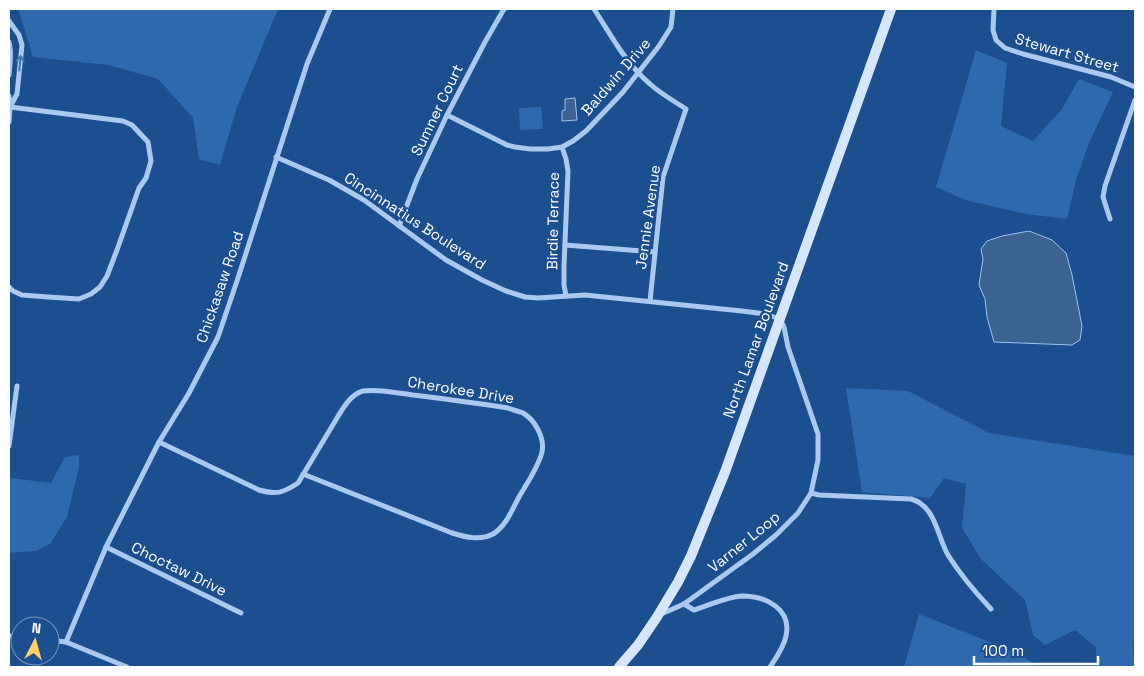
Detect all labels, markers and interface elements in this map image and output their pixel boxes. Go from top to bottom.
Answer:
street label: Stewart Street [1013,29,1121,76]
street label: Baldwin Drive [577,34,655,119]
one-way arrow [16,56,25,72]
street label: Sumner Court [406,61,467,159]
street label: Jennie Avenue [631,164,664,270]
street label: Cincinnatius Boulevard [341,168,490,274]
street label: Birdie Terrace [542,172,563,270]
street label: Chickasaw Road [192,228,248,345]
street label: North Lamar Boulevard [718,259,793,421]
street label: Cherokee Drive [406,372,516,407]
street label: Varner Loop [704,507,783,576]
street label: Choctaw Drive [128,537,230,600]
north arrow [10,616,60,666]
text: N [31,619,42,638]
scale bar [974,634,1098,666]
text: 100 m [982,641,1024,660]

